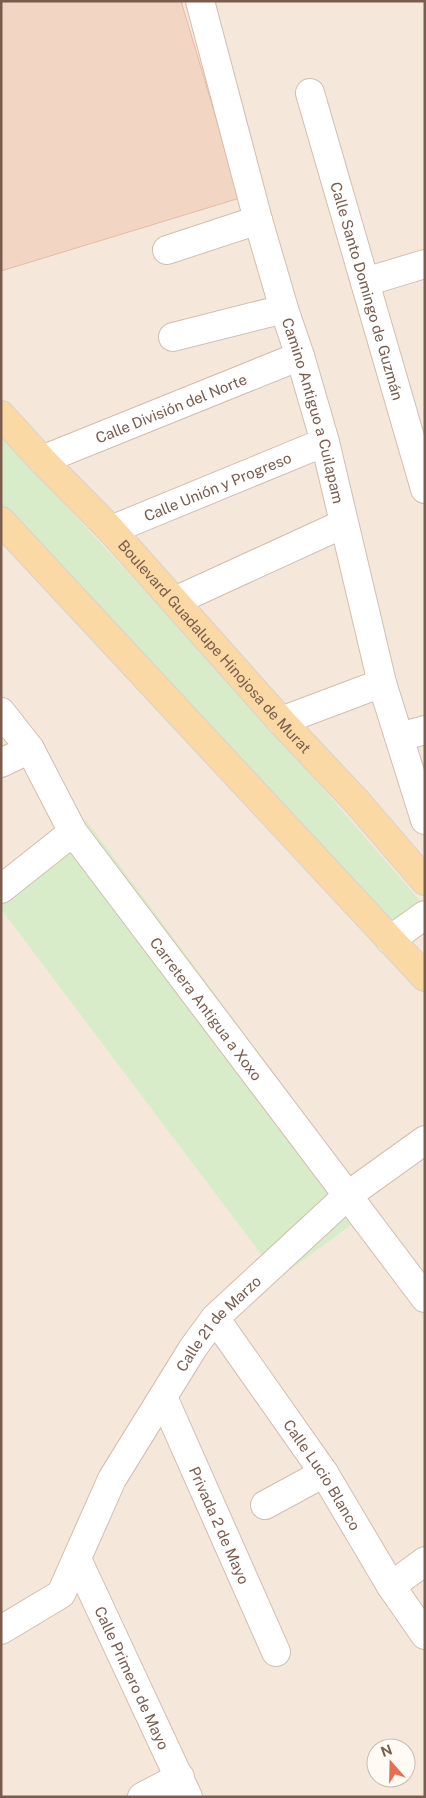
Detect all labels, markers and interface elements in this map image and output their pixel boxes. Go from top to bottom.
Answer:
street label: Calle Santo Domingo de Guzmán [328,180,407,402]
street label: Camino Antiguo a Cuilapam [279,315,348,505]
street label: Calle División del Norte [93,370,249,446]
street label: Calle Unión y Progreso [141,448,294,524]
street label: Boulevard Guadalupe Hinojosa de Murat [115,536,315,756]
street label: Carretera Antigua a Xoxo [147,934,266,1084]
street label: Calle 21 de Marzo [172,1272,264,1374]
street label: Calle Lucio Blanco [280,1416,364,1533]
street label: Privada 2 de Mayo [186,1464,253,1586]
street label: Calle Primero de Mayo [92,1603,173,1752]
north arrow [366,1738,416,1788]
text: N [379,1741,394,1760]

